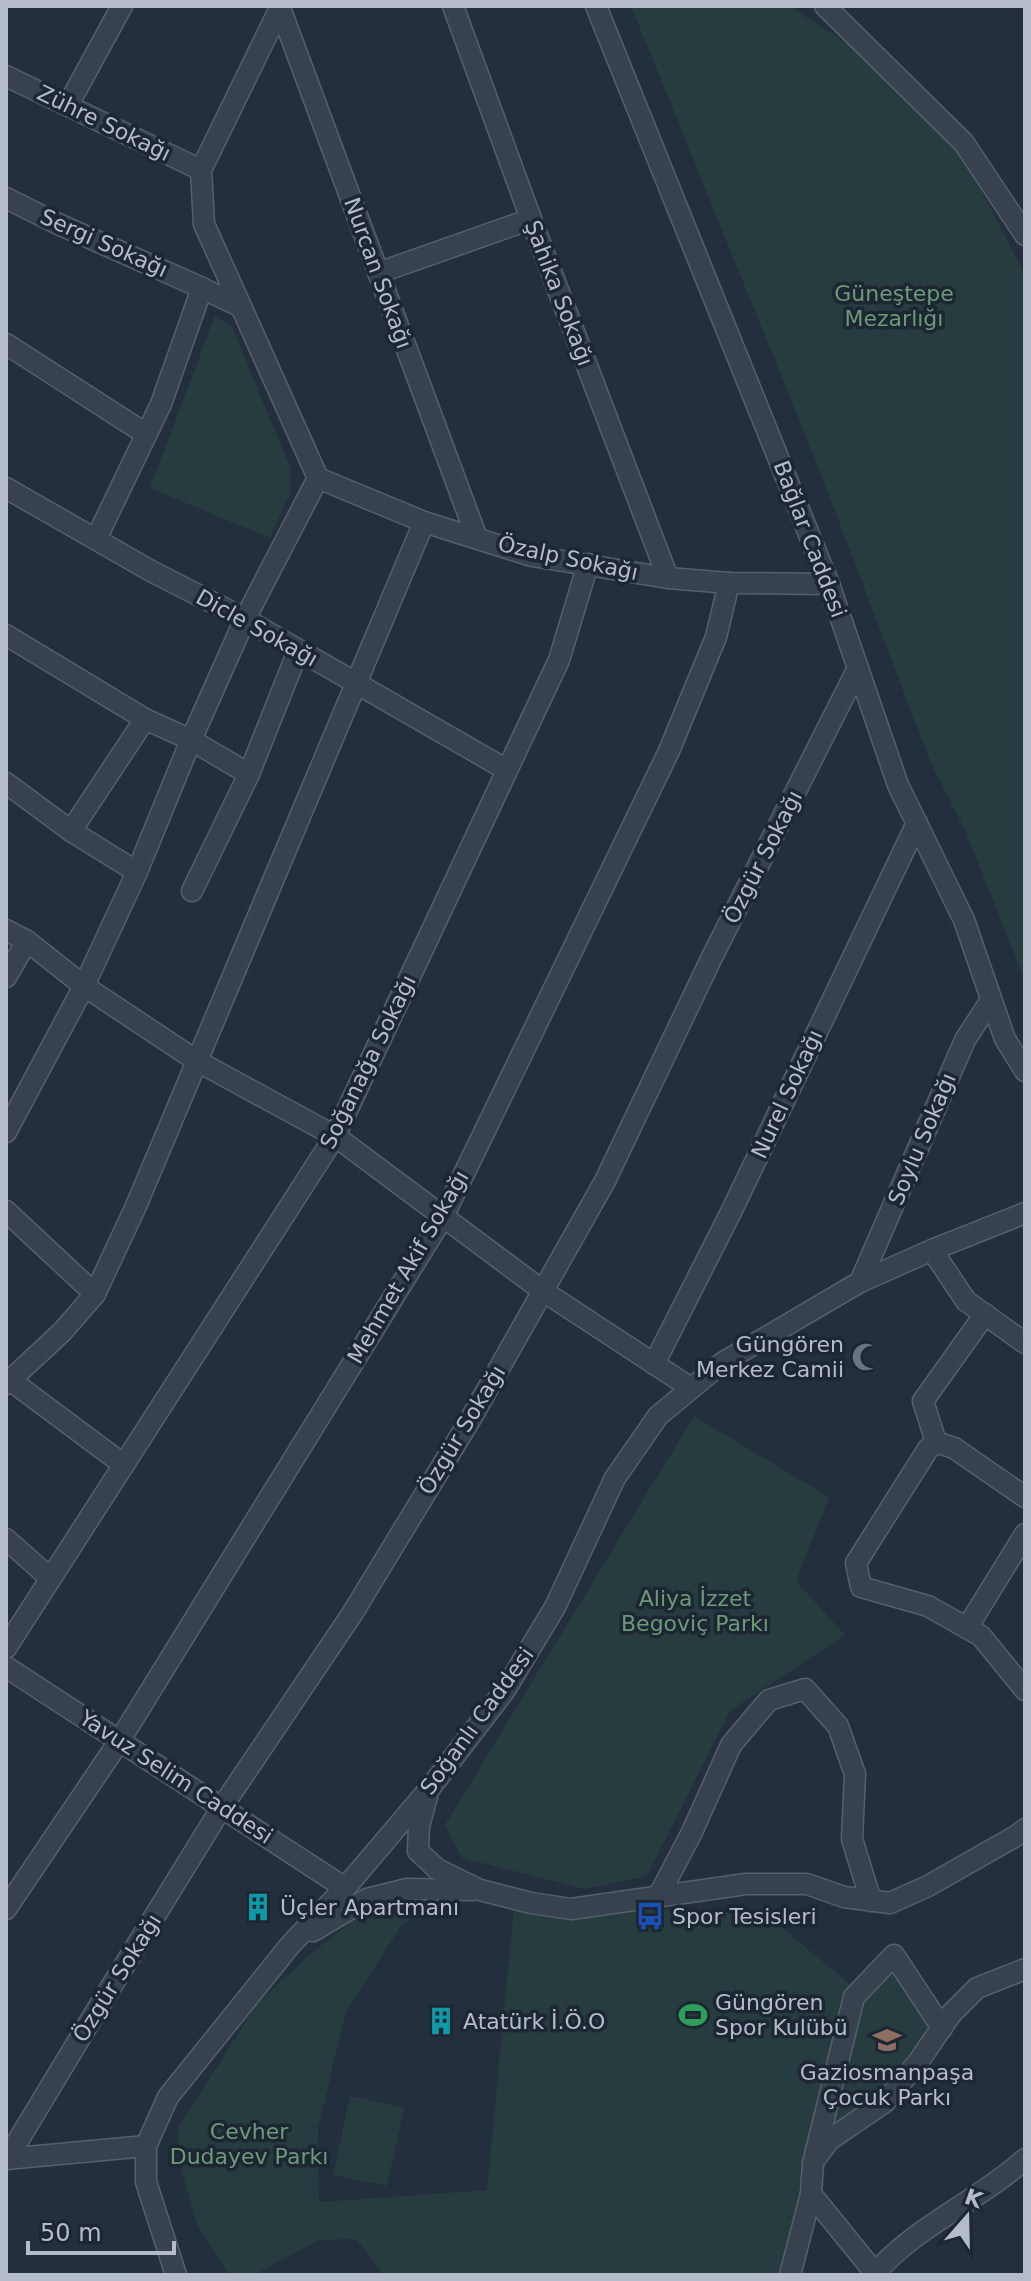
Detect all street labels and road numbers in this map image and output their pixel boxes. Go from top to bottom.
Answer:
street label: Zühre Sokağı [33,80,175,166]
street label: Nurcan Sokağı [339,194,417,352]
street label: Sergi Sokağı [37,204,171,282]
street label: Şahika Sokağı [520,217,598,369]
street label: Bağlar Caddesi [769,457,851,621]
street label: Özalp Sokağı [496,531,640,585]
street label: Dicle Sokağı [192,584,322,672]
street label: Özgür Sokağı [719,786,807,928]
street label: Soğanağa Sokağı [315,971,421,1153]
street label: Nurel Sokağı [746,1026,828,1162]
street label: Soylu Sokağı [883,1069,961,1209]
street label: Mehmet Akif Sokağı [342,1166,474,1368]
street label: Özgür Sokağı [414,1361,510,1499]
street label: Soğanlı Caddesi [415,1642,539,1800]
street label: Yavuz Selim Caddesi [74,1705,277,1849]
street label: Özgür Sokağı [68,1909,166,2047]

